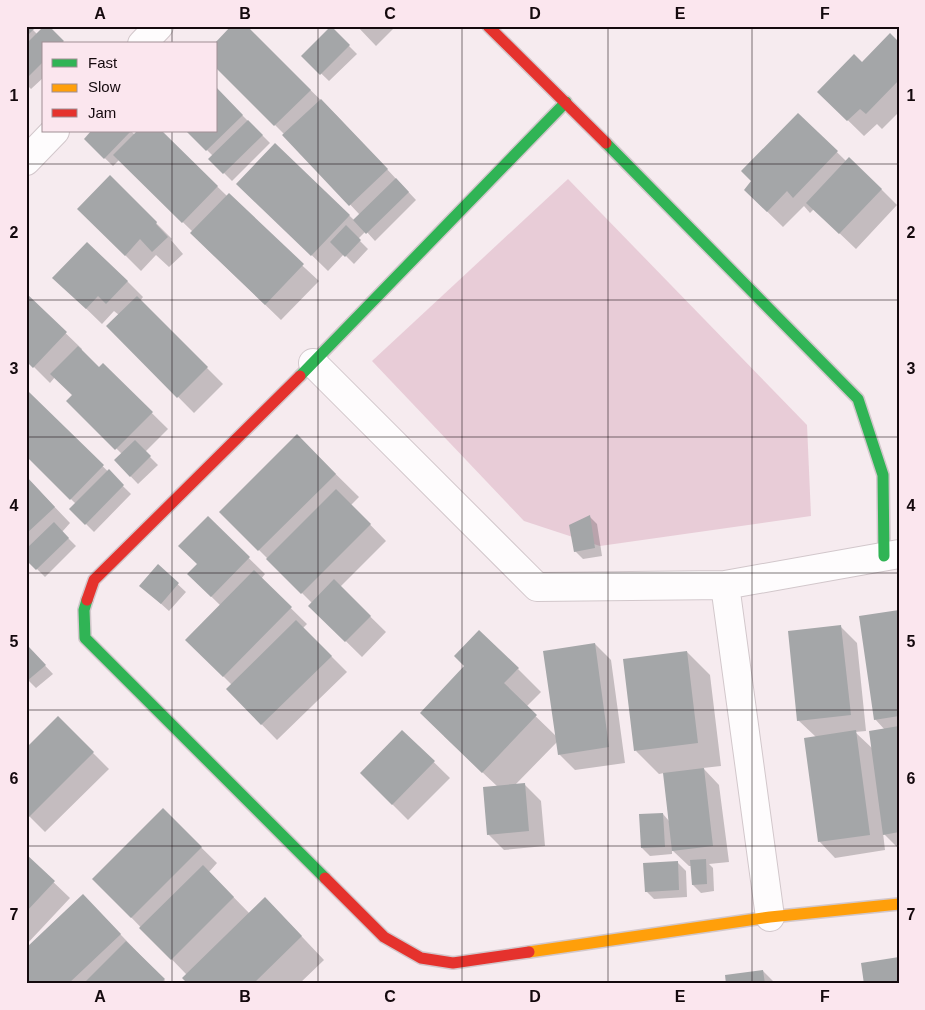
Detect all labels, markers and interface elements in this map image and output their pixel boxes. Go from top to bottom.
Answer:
text: A [94,5,106,22]
text: B [239,5,251,22]
text: C [384,5,396,22]
text: D [529,5,541,22]
text: E [675,5,686,22]
text: F [820,5,830,22]
legend [42,42,218,132]
text: Fast [88,54,118,71]
text: Slow [88,78,121,95]
text: 1 [10,87,19,104]
text: 1 [907,87,916,104]
text: Jam [88,104,116,121]
text: 2 [10,224,19,241]
text: 2 [907,224,916,241]
text: 3 [10,360,19,377]
text: 3 [907,360,916,377]
text: 4 [10,497,19,514]
text: 4 [907,497,916,514]
text: 5 [10,633,19,650]
text: 5 [907,633,916,650]
text: 6 [10,770,19,787]
text: 6 [907,770,916,787]
text: 7 [10,906,19,923]
text: 7 [907,906,916,923]
text: A [94,988,106,1005]
text: B [239,988,251,1005]
text: C [384,988,396,1005]
text: D [529,988,541,1005]
text: E [675,988,686,1005]
text: F [820,988,830,1005]

